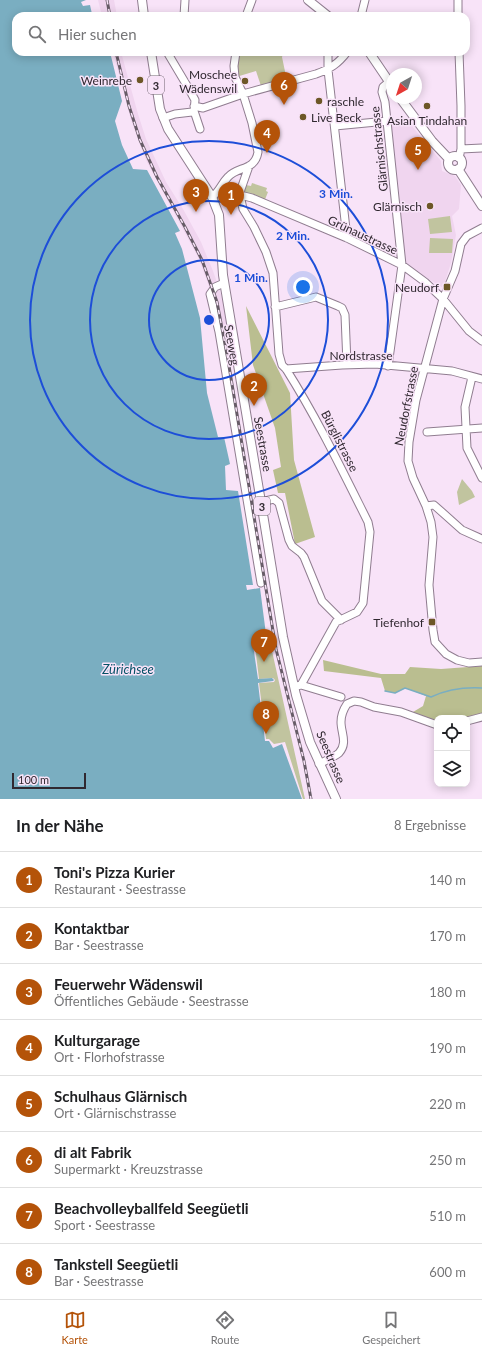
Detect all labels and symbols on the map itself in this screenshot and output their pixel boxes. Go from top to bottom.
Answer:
place label: Moschee Wädenswil [179,67,237,96]
north arrow [386,68,422,104]
pin: 6 [271,72,297,105]
place label: Weinrebe [81,73,132,88]
marker: Weinrebe [135,75,145,85]
road number: 3 [148,76,164,94]
marker: Moschee Wädenswil [240,76,250,86]
place label: raschle [327,94,364,109]
marker: raschle [314,96,324,106]
marker: Asian Tindahan [422,101,432,111]
street label: Glärnischstrasse [367,106,391,192]
place label: Live Beck [311,110,362,125]
marker: Live Beck [298,112,308,122]
place label: Asian Tindahan [387,113,467,128]
pin: 4 [254,120,280,153]
pin: 5 [405,137,431,170]
pin: 3 [183,179,209,212]
pin: 1 [218,182,244,215]
text: 3 Min. [319,186,353,201]
place label: Glärnisch [373,199,422,214]
marker: Glärnisch [425,201,435,211]
street label: Grünaustrasse [326,212,400,258]
text: 2 Min. [276,228,310,243]
text: 1 Min. [234,270,268,285]
your location [293,277,313,297]
place label: Neudorf [395,280,440,295]
marker: Neudorf [442,282,452,292]
centre of rings [202,313,216,327]
street label: Seeweg [221,324,243,366]
street label: Nordstrasse [329,348,393,363]
street label: Neudorfstrasse [391,365,421,447]
pin: 2 [241,373,267,406]
street label: Bürglistrasse [318,408,362,474]
street label: Seestrasse [251,415,275,473]
road number: 3 [254,497,270,515]
place label: Tiefenhof [373,615,425,630]
marker: Tiefenhof [427,617,437,627]
pin: 7 [251,629,277,662]
water label: Zürichsee [101,661,154,677]
pin: 8 [253,701,279,734]
street label: Seestrasse [313,728,349,786]
scale bar [12,771,86,790]

